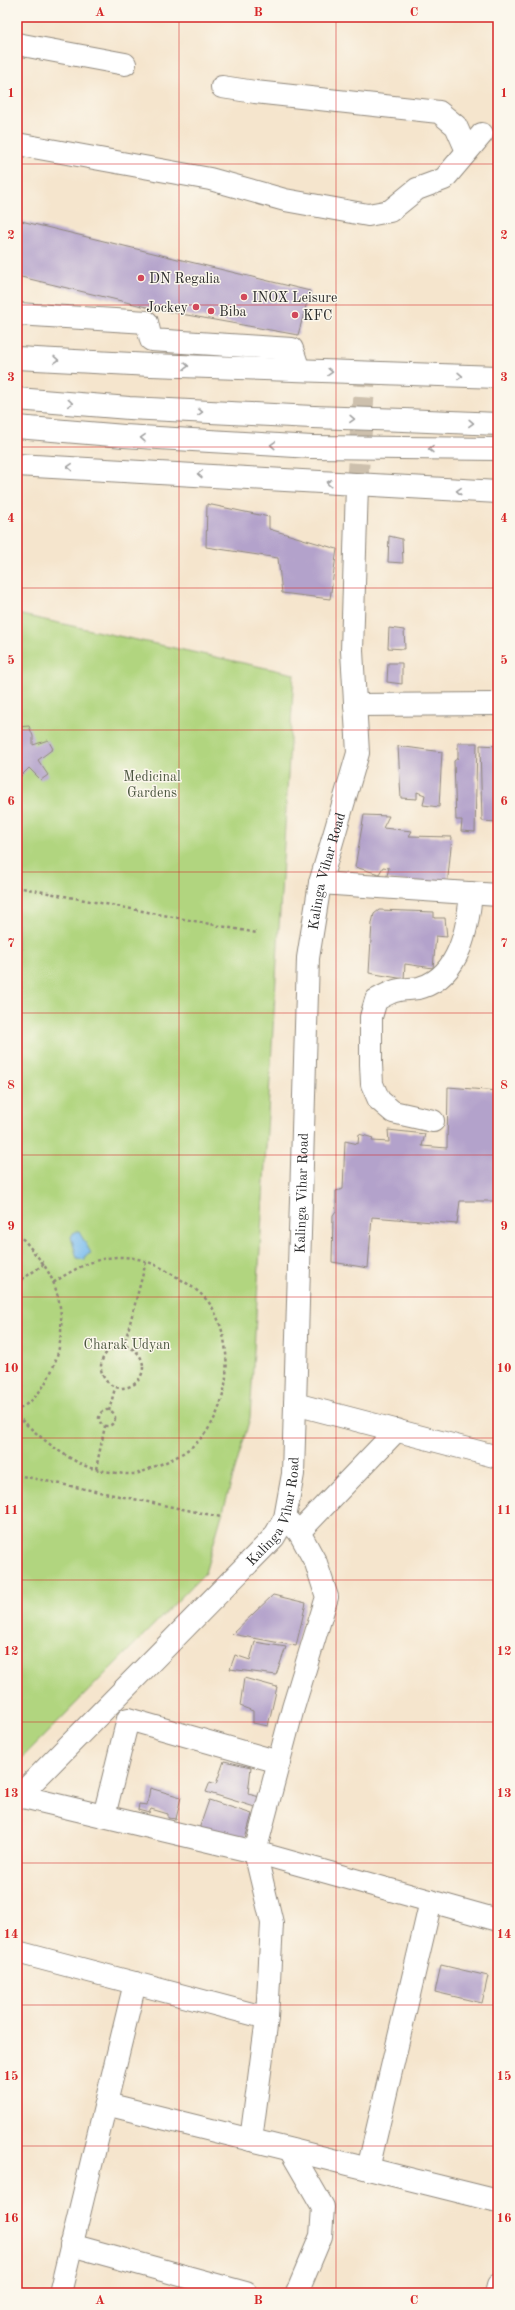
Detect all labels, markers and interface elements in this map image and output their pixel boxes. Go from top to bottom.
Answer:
text: A [95,6,105,19]
text: B [253,6,263,19]
text: C [410,6,418,19]
text: 1 [7,87,15,100]
text: 1 [500,87,508,100]
text: 2 [7,229,15,242]
text: 2 [500,229,508,242]
place label: DN Regalia [149,272,220,286]
marker: DN Regalia [136,273,146,283]
place label: INOX Leisure [252,291,337,305]
marker: INOX Leisure [239,292,249,302]
place label: Jockey [146,301,189,315]
marker: Jockey [191,302,201,312]
place label: Biba [219,305,247,319]
marker: Biba [206,306,216,316]
place label: KFC [303,309,332,323]
marker: KFC [290,310,300,320]
one-way arrow [53,355,59,364]
one-way arrow [183,362,189,371]
one-way arrow [327,367,333,376]
text: 3 [7,371,15,384]
text: 3 [500,371,508,384]
one-way arrow [457,372,463,380]
one-way arrow [67,399,73,408]
one-way arrow [197,407,203,416]
one-way arrow [349,414,355,423]
one-way arrow [468,419,474,427]
one-way arrow [140,433,146,442]
one-way arrow [270,441,276,449]
one-way arrow [428,444,434,453]
one-way arrow [67,463,73,472]
one-way arrow [197,470,203,479]
one-way arrow [326,479,332,488]
one-way arrow [456,487,462,496]
text: 4 [7,512,15,525]
text: 4 [500,512,508,525]
text: 5 [7,654,15,667]
text: 5 [500,654,508,667]
park label: Medicinal Gardens [123,770,181,800]
text: 6 [7,795,15,808]
text: 6 [500,795,508,808]
street label: Kalinga Vihar Road [307,811,348,931]
text: 7 [7,937,15,950]
text: 7 [500,937,508,950]
text: 8 [7,1079,15,1092]
text: 8 [500,1079,508,1092]
street label: Kalinga Vihar Road [293,1133,311,1254]
text: 9 [7,1220,15,1233]
text: 9 [500,1220,508,1233]
park label: Charak Udyan [84,1338,171,1352]
text: 10 [3,1362,19,1375]
text: 10 [496,1362,512,1375]
street label: Kalinga Vihar Road [244,1457,301,1569]
text: 11 [3,1504,19,1517]
text: 11 [496,1504,512,1517]
text: 12 [3,1645,19,1658]
text: 12 [496,1645,512,1658]
text: 13 [3,1787,19,1800]
text: 13 [496,1787,512,1800]
text: 14 [3,1928,19,1941]
text: 14 [496,1928,512,1941]
text: 15 [3,2070,19,2083]
text: 15 [496,2070,512,2083]
text: 16 [3,2212,19,2225]
text: 16 [496,2212,512,2225]
text: A [95,2294,105,2307]
text: B [253,2294,263,2307]
text: C [410,2294,418,2307]

